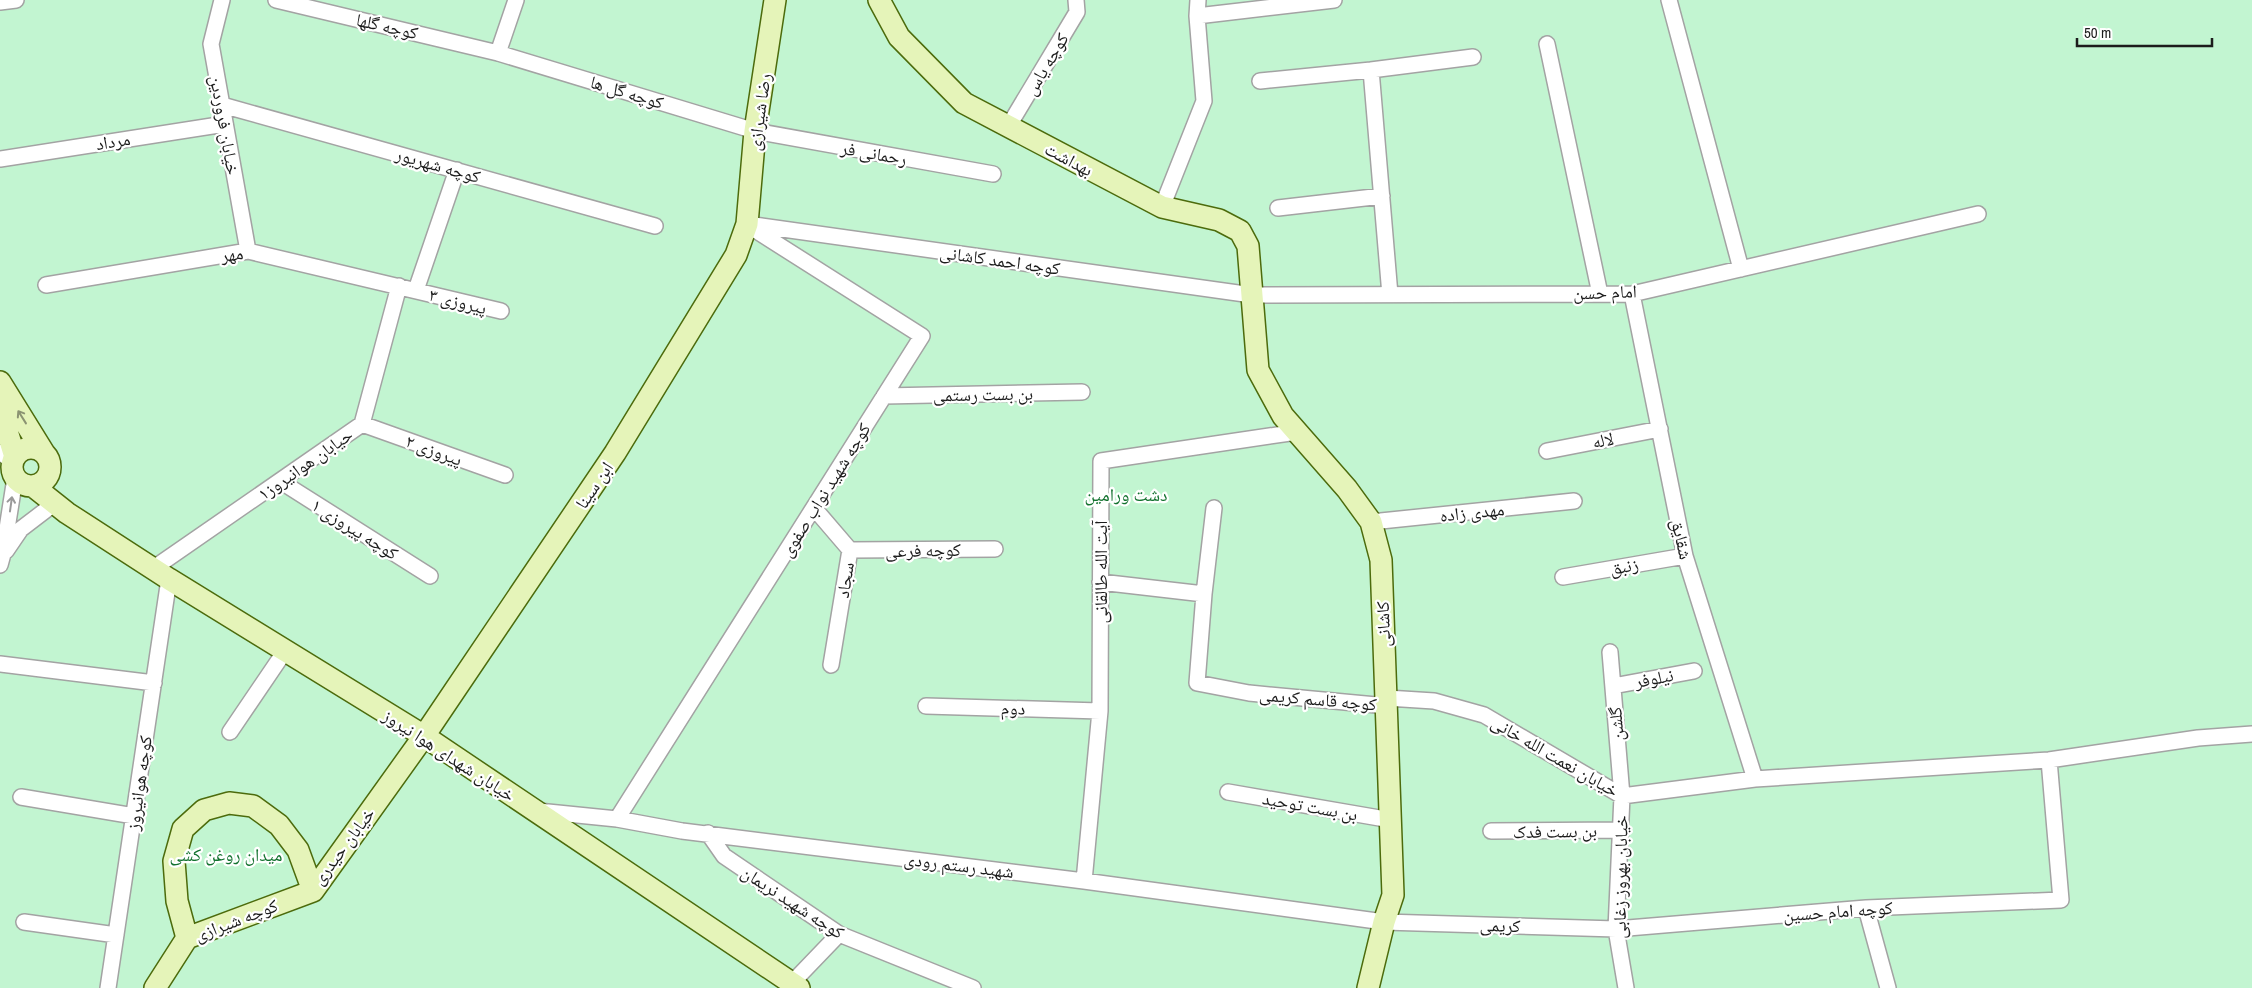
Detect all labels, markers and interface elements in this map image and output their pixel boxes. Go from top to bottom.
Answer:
street label: کوچه گلها [354,7,421,45]
scale bar [2077,15,2212,47]
text: 50 m [2084,22,2111,43]
street label: کوچه یاس [1018,28,1075,100]
street label: کوچه گل ها [587,69,667,115]
street label: رضا شیرازی [741,72,777,152]
street label: خیابان فروردین [204,73,246,177]
street label: مرداد [94,126,132,156]
street label: رحمانی فر [838,135,909,171]
street label: بهداشت [1041,136,1097,182]
street label: کوچه شهریور [392,141,484,189]
street label: کوچه احمد کاشانی [938,239,1062,281]
street label: مهر [218,240,245,268]
street label: امام حسن [1573,278,1637,306]
street label: پیروزی ۳ [427,282,489,320]
street label: بن بست رستمی [933,381,1033,407]
one-way arrow [17,411,27,425]
street label: کوچه شهید نواب صفوی [774,418,877,562]
street label: حیابان هوانیروز۱ [253,422,357,506]
street label: لاله [1590,426,1616,454]
street label: پیروزی ۲ [402,428,466,472]
street label: ابن سینا [569,456,619,514]
park label: دشت ورامین [1085,482,1167,507]
street label: کوچه پیروزی ۱ [307,492,404,566]
one-way arrow [6,496,16,512]
street label: مهدی زاده [1438,496,1506,528]
street label: شقایق [1665,516,1699,562]
street label: آیت الله طالقانی [1088,520,1113,624]
street label: کوچه فرعی [885,537,962,563]
street label: زنبق [1608,551,1640,581]
street label: سجاد [830,560,860,600]
street label: کاشانی [1370,600,1396,647]
street label: نیلوفر [1631,662,1676,694]
street label: کوچه قاسم کریمی [1258,681,1378,717]
street label: دوم [1000,695,1026,721]
street label: خیابان شهدای هوا نیروز [377,702,520,807]
street label: گلشن [1602,705,1630,742]
street label: خیابان نعمت الله خانی [1487,709,1623,803]
street label: کوچه هوانیروز [120,733,158,833]
street label: بن بست توحید [1260,785,1360,827]
street label: خیابان حیدری [306,802,380,890]
street label: خیابان بهروز زغابی [1606,815,1634,939]
street label: بن بست فدک [1513,818,1597,844]
park label: میدان روغن کشی [169,842,283,867]
street label: شهید رستم رودی [903,846,1015,884]
street label: کوچه شهید نریمان [737,859,850,945]
street label: کوچه شیرازی [191,892,282,947]
street label: کوچه امام حسین [1782,895,1894,927]
street label: کریمی [1479,912,1521,938]

